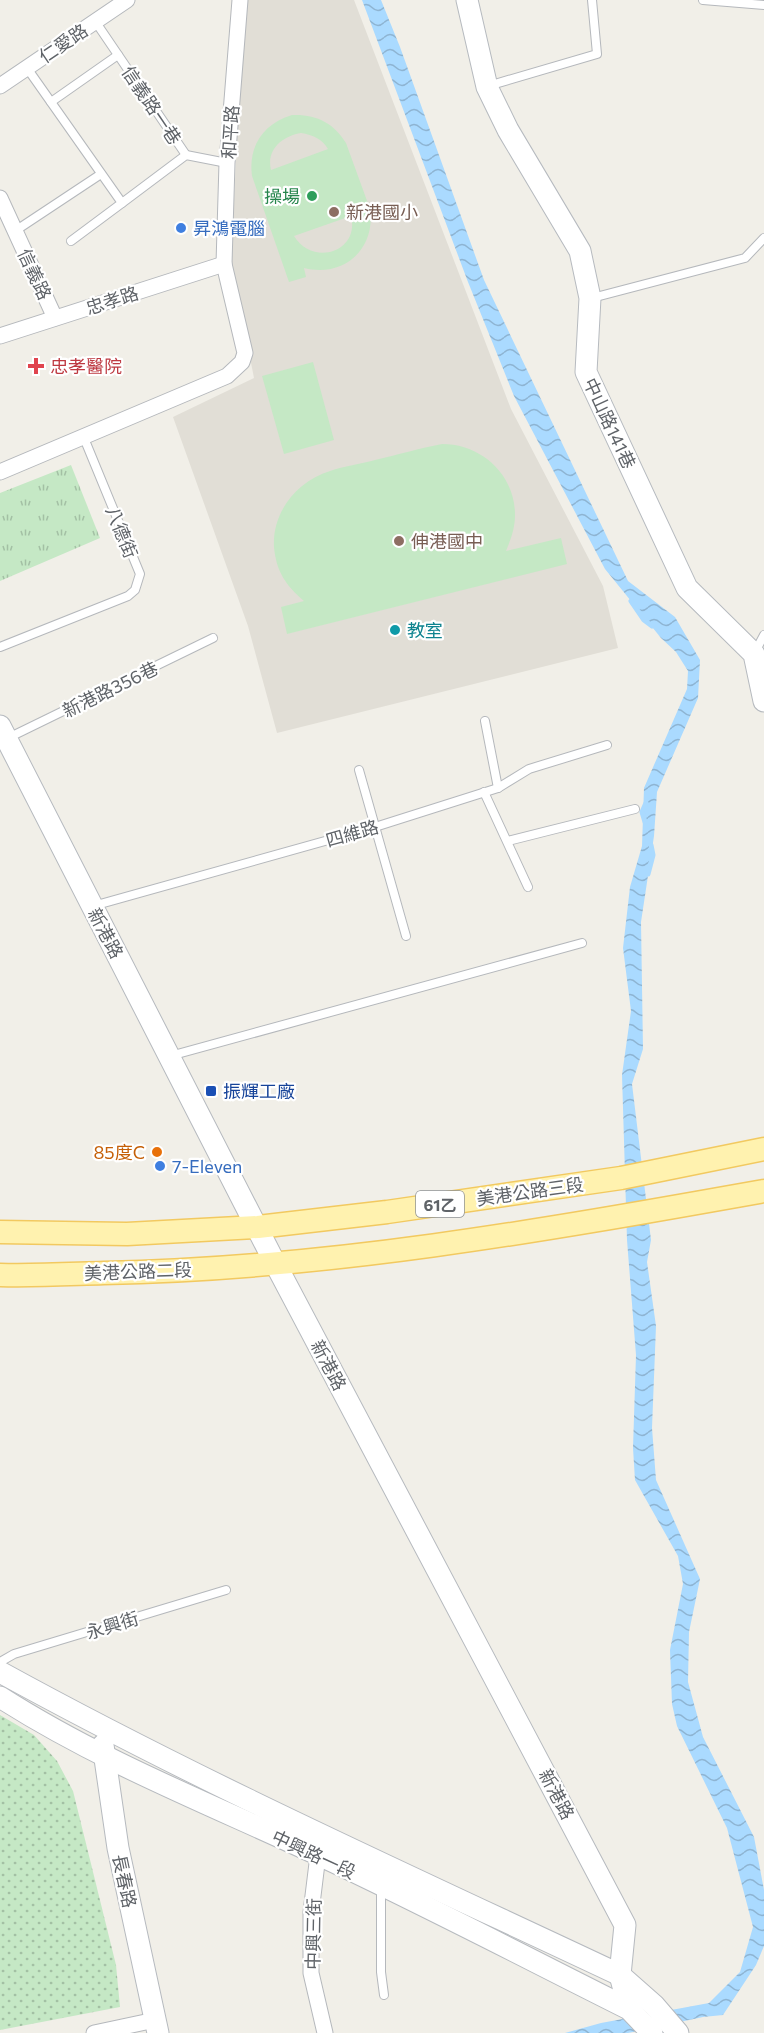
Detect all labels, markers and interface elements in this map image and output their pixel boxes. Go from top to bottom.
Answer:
street label: 仁愛路 [34,19,92,67]
street label: 信義路一巷 [118,62,186,148]
street label: 和平路 [217,104,243,160]
place label: 操場 [264,185,300,207]
marker: 操場 [305,189,319,203]
place label: 新港國小 [346,201,418,223]
marker: 新港國小 [327,205,341,219]
place label: 昇鴻電腦 [193,217,265,239]
marker: 昇鴻電腦 [174,221,188,235]
street label: 信義路 [14,245,56,303]
street label: 忠孝路 [83,281,141,319]
place label: 忠孝醫院 [50,355,122,377]
marker: 忠孝醫院 [27,357,45,375]
street label: 中山路141巷 [579,374,641,472]
street label: 八德街 [102,503,142,561]
place label: 伸港國中 [411,530,483,552]
marker: 伸港國中 [392,534,406,548]
place label: 教室 [407,619,443,641]
marker: 教室 [388,623,402,637]
street label: 新港路356巷 [59,656,161,722]
street label: 四維路 [323,815,381,851]
street label: 新港路 [84,904,128,962]
place label: 振輝工廠 [223,1080,295,1102]
marker: 振輝工廠 [204,1084,218,1098]
place label: 85度C [93,1141,145,1163]
marker: 85度C [150,1145,164,1159]
place label: 7-Eleven [172,1155,242,1177]
marker: 7-Eleven [153,1159,167,1173]
street label: 美港公路三段 [475,1173,585,1209]
road number: 61乙 [416,1191,464,1217]
street label: 美港公路二段 [84,1258,192,1284]
street label: 新港路 [307,1336,351,1394]
street label: 永興街 [83,1607,141,1643]
street label: 新港路 [535,1765,579,1823]
street label: 中興路一段 [269,1825,359,1883]
street label: 長春路 [109,1852,141,1910]
street label: 中興三街 [301,1898,325,1970]

